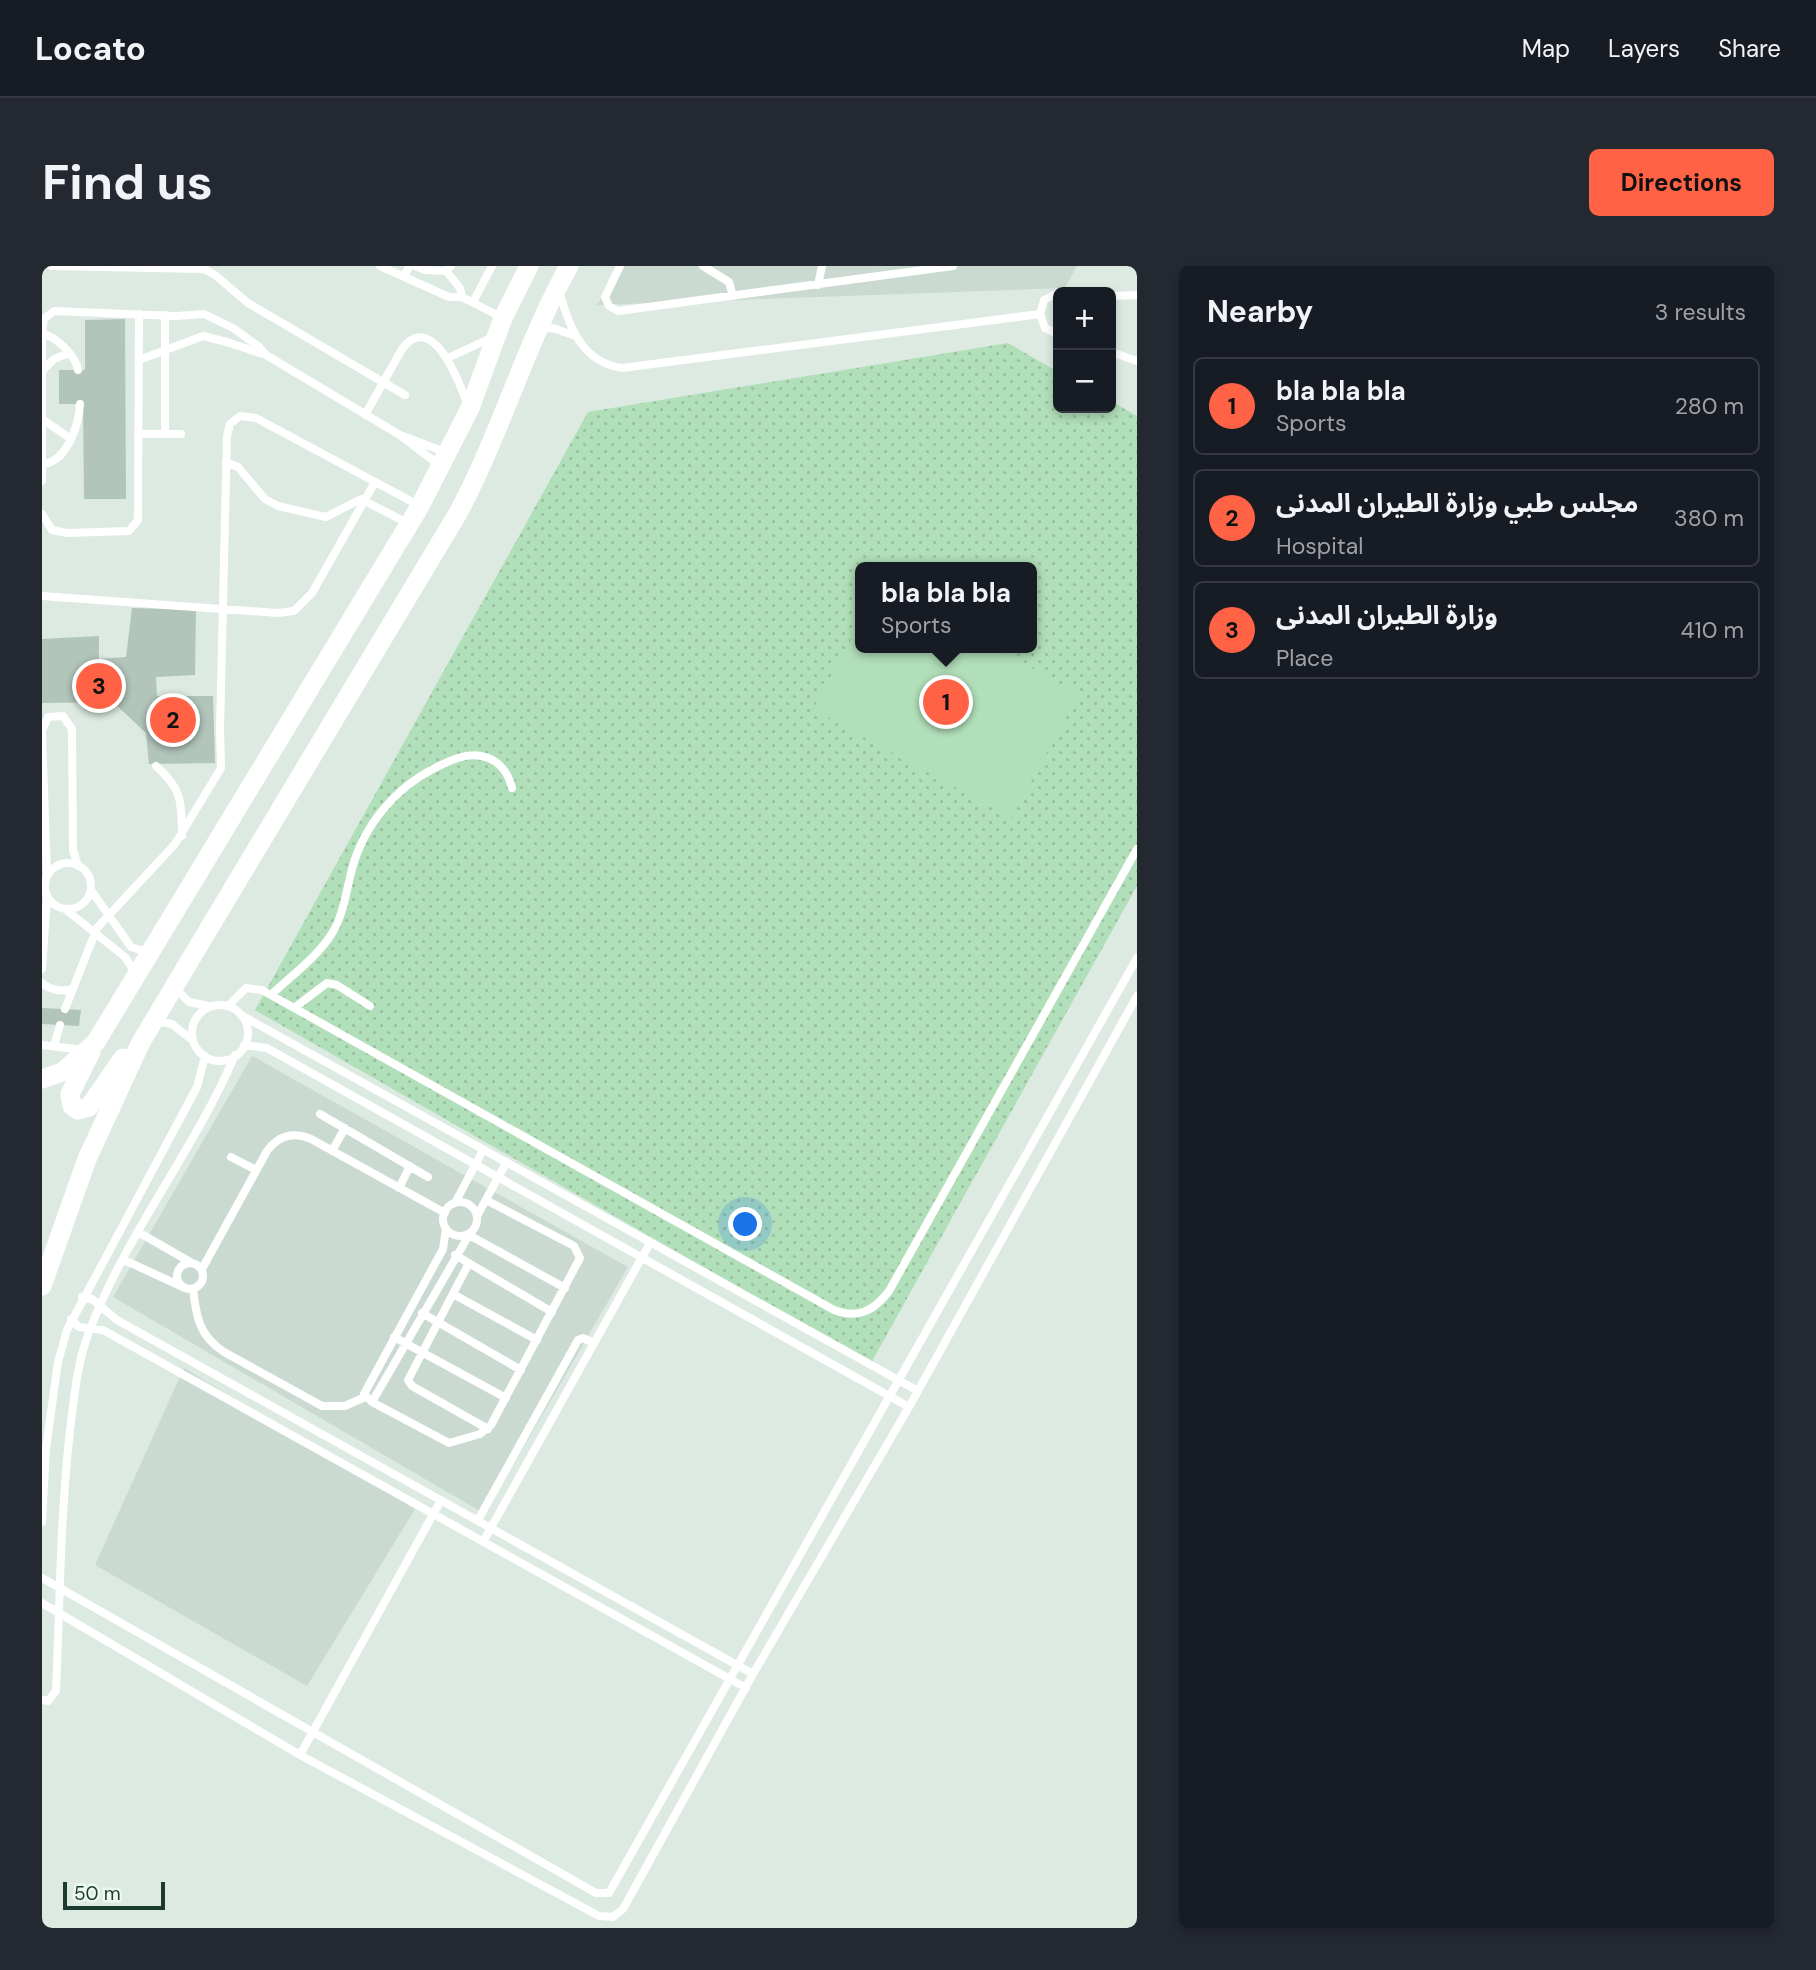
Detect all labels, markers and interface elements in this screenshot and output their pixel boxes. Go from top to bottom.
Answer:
text: Locato [35,27,146,70]
text: Map [1522,33,1570,64]
text: Layers [1608,33,1680,64]
text: Share [1718,33,1781,64]
button: Directions [1589,149,1774,216]
text: Find us [42,150,213,214]
map controls [1053,287,1116,413]
button: + [1053,287,1116,350]
text: Nearby [1207,292,1313,331]
text: 3 results [1655,297,1746,327]
button: − [1053,350,1116,413]
text: bla bla bla [1276,374,1406,408]
text: 1 [1228,391,1236,421]
text: 280 m [1675,391,1744,421]
text: Sports [1276,408,1346,438]
text: مجلس طبي وزارة الطيران المدنى [1276,486,1638,520]
text: 2 [1225,503,1239,533]
text: 380 m [1674,503,1744,533]
text: Hospital [1276,531,1363,561]
popup [855,562,1037,653]
text: bla bla bla [881,576,1011,610]
text: وزارة الطيران المدنى [1276,598,1498,632]
text: Sports [881,610,952,640]
text: 3 [1225,615,1239,645]
text: 410 m [1681,615,1744,645]
text: Place [1276,643,1333,673]
pin: 3 [76,660,122,712]
pin: 1 [923,676,969,728]
pin: 2 [150,694,196,746]
your location [728,1207,762,1241]
scale bar [63,1879,164,1911]
text: 50 m [74,1881,121,1906]

